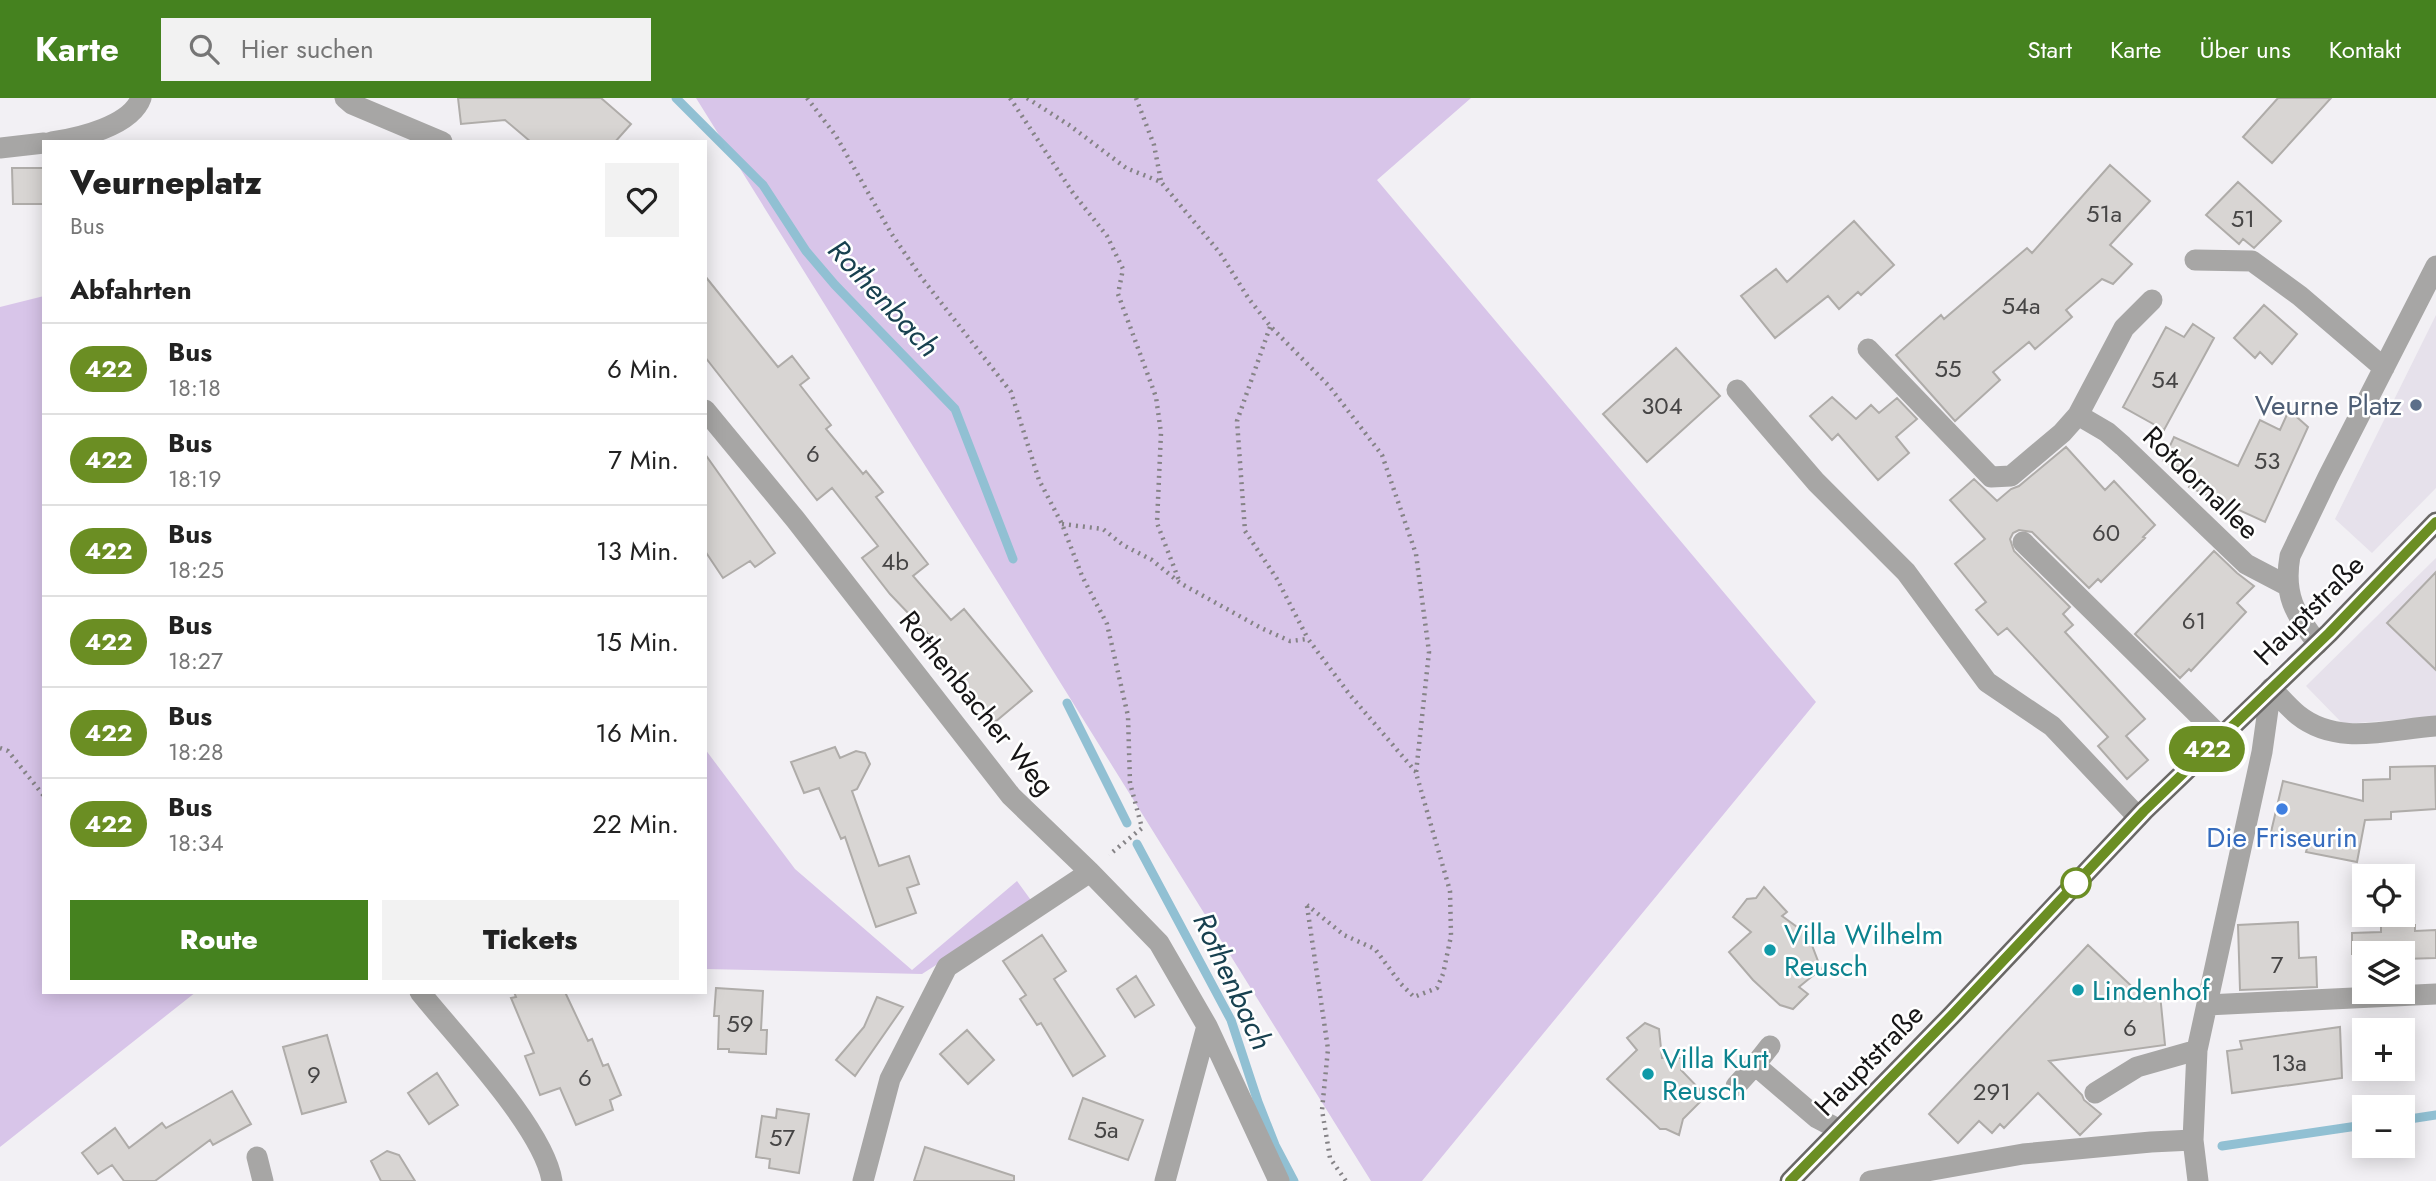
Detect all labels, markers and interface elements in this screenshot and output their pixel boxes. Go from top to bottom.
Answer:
search box [161,18,651,81]
text: Karte [35,26,119,73]
icon: search [185,30,223,68]
text: Hier suchen [241,30,374,68]
text: Start [2028,32,2072,67]
text: Karte [2110,32,2161,67]
text: Über uns [2199,32,2291,67]
text: Kontakt [2329,32,2401,67]
text: Veurneplatz [70,159,262,206]
button: heart [605,163,679,237]
house number: 51a [2086,196,2122,231]
house number: 51 [2231,201,2255,236]
text: Bus [70,209,104,243]
water label: Rothenbach [818,230,950,366]
text: Abfahrten [70,271,192,309]
house number: 54a [2001,288,2041,323]
text: Bus [168,333,212,371]
text: 6 Min. [607,350,679,388]
text: 422 [84,351,133,386]
house number: 55 [1934,351,1962,386]
house number: 54 [2151,362,2179,397]
text: 18:18 [168,371,221,405]
place label: Veurne Platz [2255,385,2402,426]
house number: 304 [1641,388,1683,423]
marker: Veurne Platz [2408,397,2424,413]
street label: Rotdornallee [2133,417,2269,549]
text: Bus [168,424,212,462]
house number: 6 [806,436,820,471]
text: 7 Min. [608,441,679,479]
text: 422 [84,442,133,477]
house number: 53 [2254,443,2280,478]
text: 18:19 [168,462,221,496]
text: Bus [168,515,212,553]
house number: 60 [2092,515,2120,550]
text: 13 Min. [596,532,679,570]
text: 422 [84,533,133,568]
house number: 4b [881,544,909,579]
street label: Hauptstraße [2244,545,2374,675]
text: 18:25 [168,553,224,587]
street label: Rothenbacher Weg [890,602,1064,804]
house number: 61 [2182,603,2206,638]
text: Bus [168,606,212,644]
text: 15 Min. [596,623,679,661]
text: 422 [84,624,133,659]
text: 18:27 [168,644,223,678]
text: Bus [168,697,212,735]
text: 16 Min. [595,714,679,752]
text: 422 [84,715,133,750]
line badge: 422 [2167,726,2247,772]
text: 422 [2183,731,2231,766]
text: 18:28 [168,735,223,769]
text: Bus [168,788,212,826]
marker: Die Friseurin [2274,801,2290,817]
text: 22 Min. [592,805,679,843]
text: 422 [84,806,133,841]
place label: Die Friseurin [2206,817,2358,858]
text: 18:34 [168,826,224,860]
map controls [2352,864,2415,1158]
button: locate [2352,864,2415,927]
unlabelled marker [2061,868,2091,898]
button: Route [70,900,368,980]
button: Tickets [382,900,679,980]
water label: Rothenbach [1182,905,1284,1057]
place label: Villa Wilhelm Reusch [1784,914,1943,987]
button: layers [2352,941,2415,1004]
marker: Villa Wilhelm Reusch [1762,942,1778,958]
house number: 7 [2271,947,2284,982]
place label: Lindenhof [2092,970,2211,1011]
marker: Lindenhof [2070,982,2086,998]
street label: Hauptstraße [1805,995,1933,1125]
house number: 59 [726,1006,754,1041]
house number: 6 [2123,1010,2137,1045]
button: + [2352,1018,2415,1081]
place label: Villa Kurt Reusch [1662,1038,1769,1111]
house number: 13a [2271,1045,2307,1080]
house number: 9 [307,1057,321,1092]
house number: 6 [578,1060,592,1095]
marker: Villa Kurt Reusch [1640,1066,1656,1082]
house number: 291 [1973,1074,2011,1109]
button: − [2352,1095,2415,1158]
house number: 5a [1093,1112,1119,1147]
house number: 57 [769,1120,795,1155]

